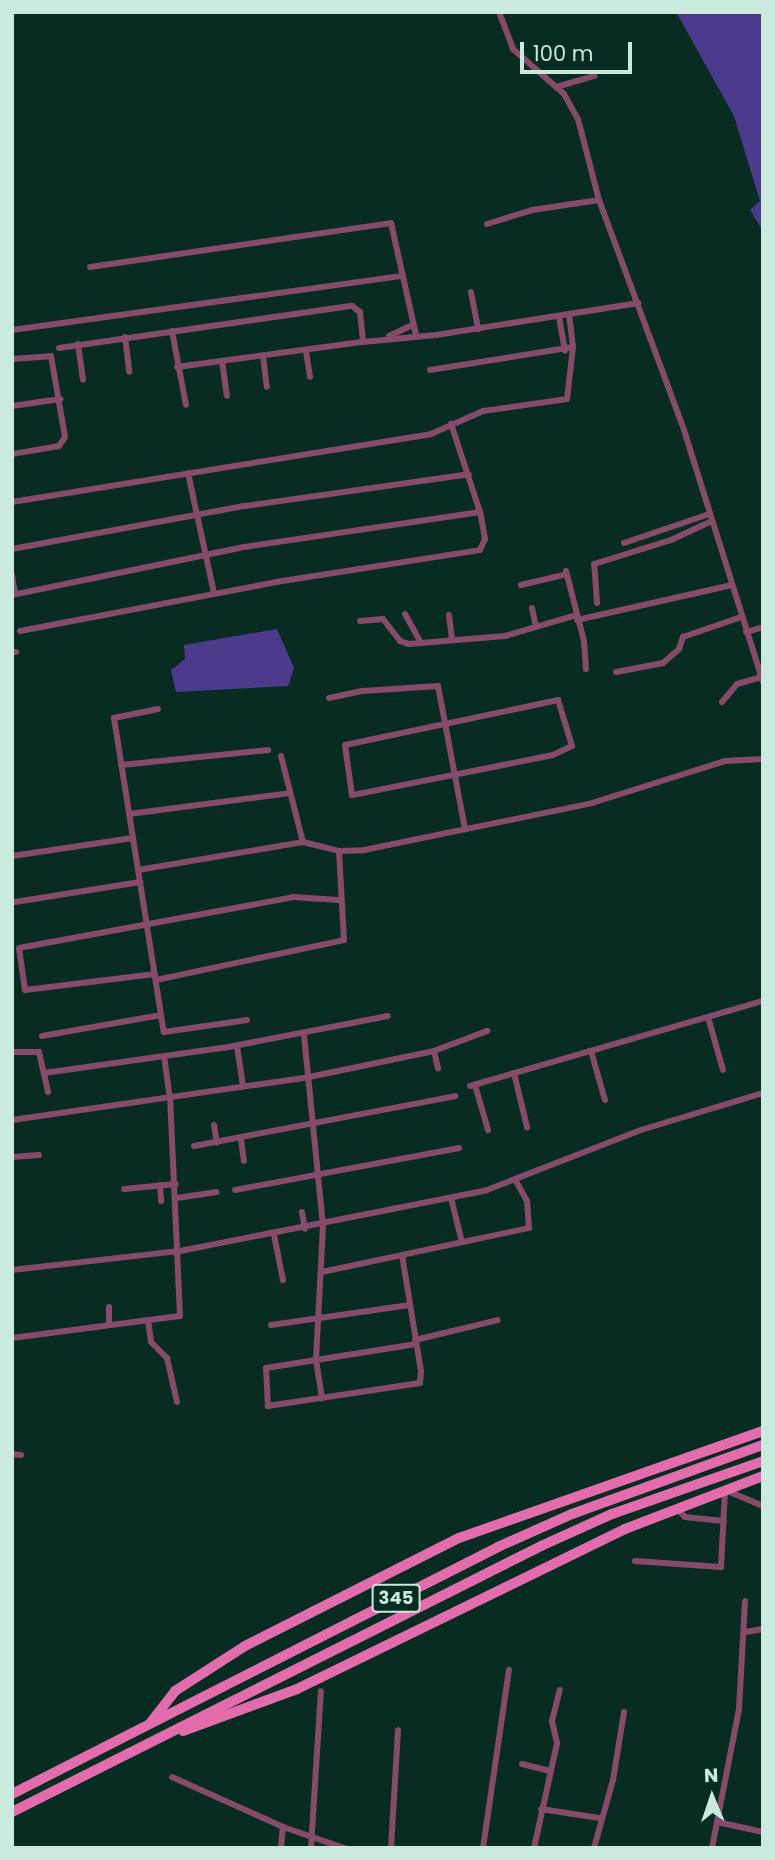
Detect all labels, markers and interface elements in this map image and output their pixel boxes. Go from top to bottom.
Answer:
scale bar [523,28,635,72]
text: 100 m [533,39,593,68]
road number: 345 [372,1583,420,1612]
north arrow [677,1762,747,1832]
text: N [704,1762,719,1789]

